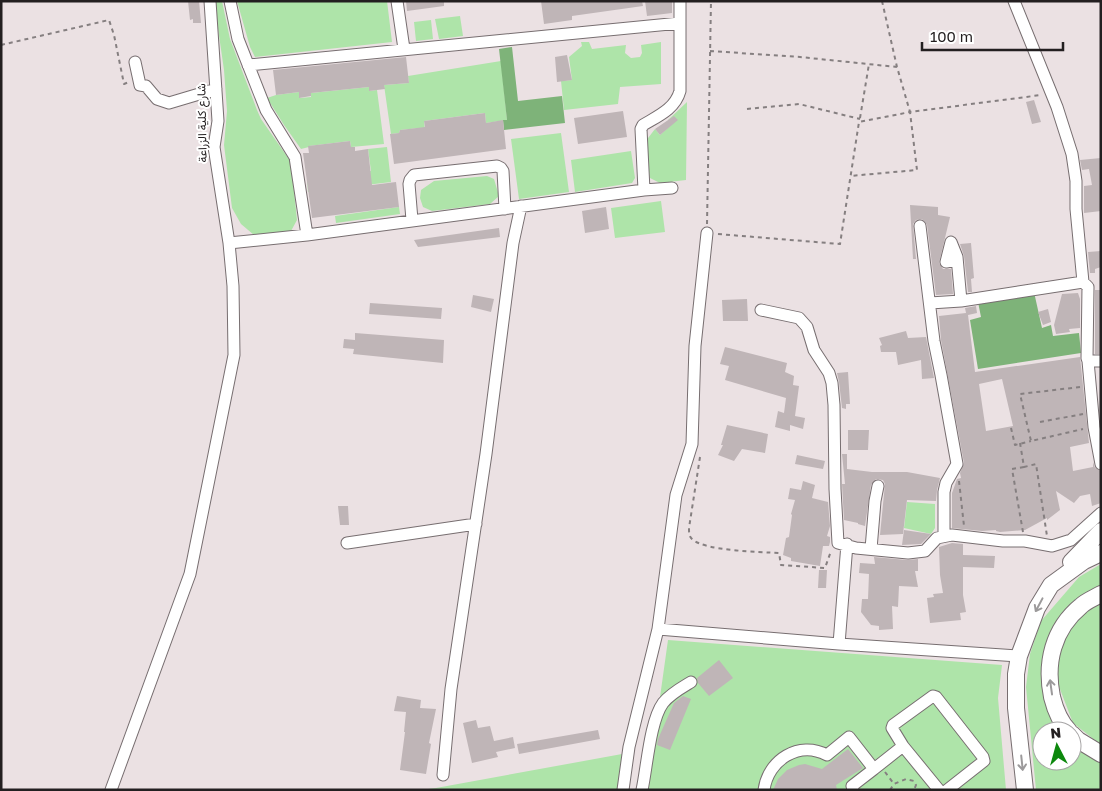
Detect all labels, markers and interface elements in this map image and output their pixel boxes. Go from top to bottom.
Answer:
scale bar [922,20,1063,52]
text: 100 m [930,27,973,45]
street label: شارع كلية الزراعة [193,83,212,163]
one-way arrow [1034,598,1044,613]
one-way arrow [1046,679,1056,695]
north arrow [1032,721,1082,771]
text: N [1049,724,1062,742]
one-way arrow [1017,755,1027,771]

